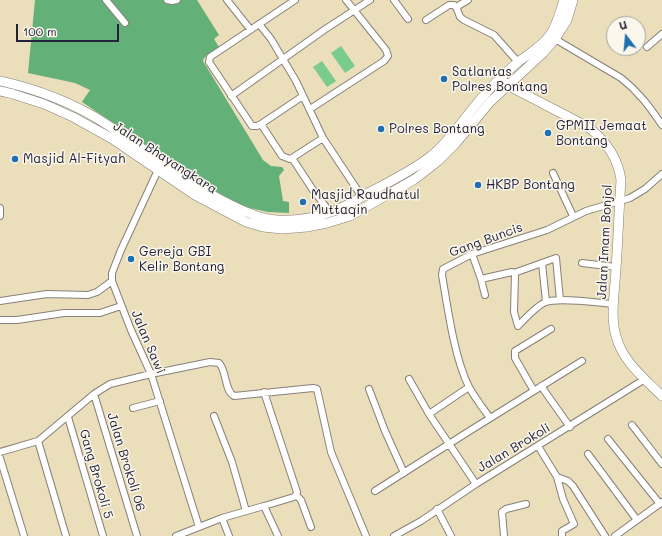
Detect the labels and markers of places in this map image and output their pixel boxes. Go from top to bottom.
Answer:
place label: Satlantas Polres Bontang [452,64,548,95]
marker: Satlantas Polres Bontang [439,74,449,84]
place label: GPMII Jemaat Bontang [556,118,647,149]
place label: Polres Bontang [389,121,485,137]
marker: Polres Bontang [376,124,386,134]
marker: GPMII Jemaat Bontang [543,128,553,138]
place label: Masjid Al-Fityah [23,151,125,167]
marker: Masjid Al-Fityah [10,154,20,164]
place label: HKBP Bontang [486,177,575,193]
marker: HKBP Bontang [473,180,483,190]
place label: Masjid Raudhatul Muttaqin [311,187,420,218]
marker: Masjid Raudhatul Muttaqin [298,197,308,207]
place label: Gereja GBI Kelir Bontang [139,244,224,275]
marker: Gereja GBI Kelir Bontang [126,254,136,264]

